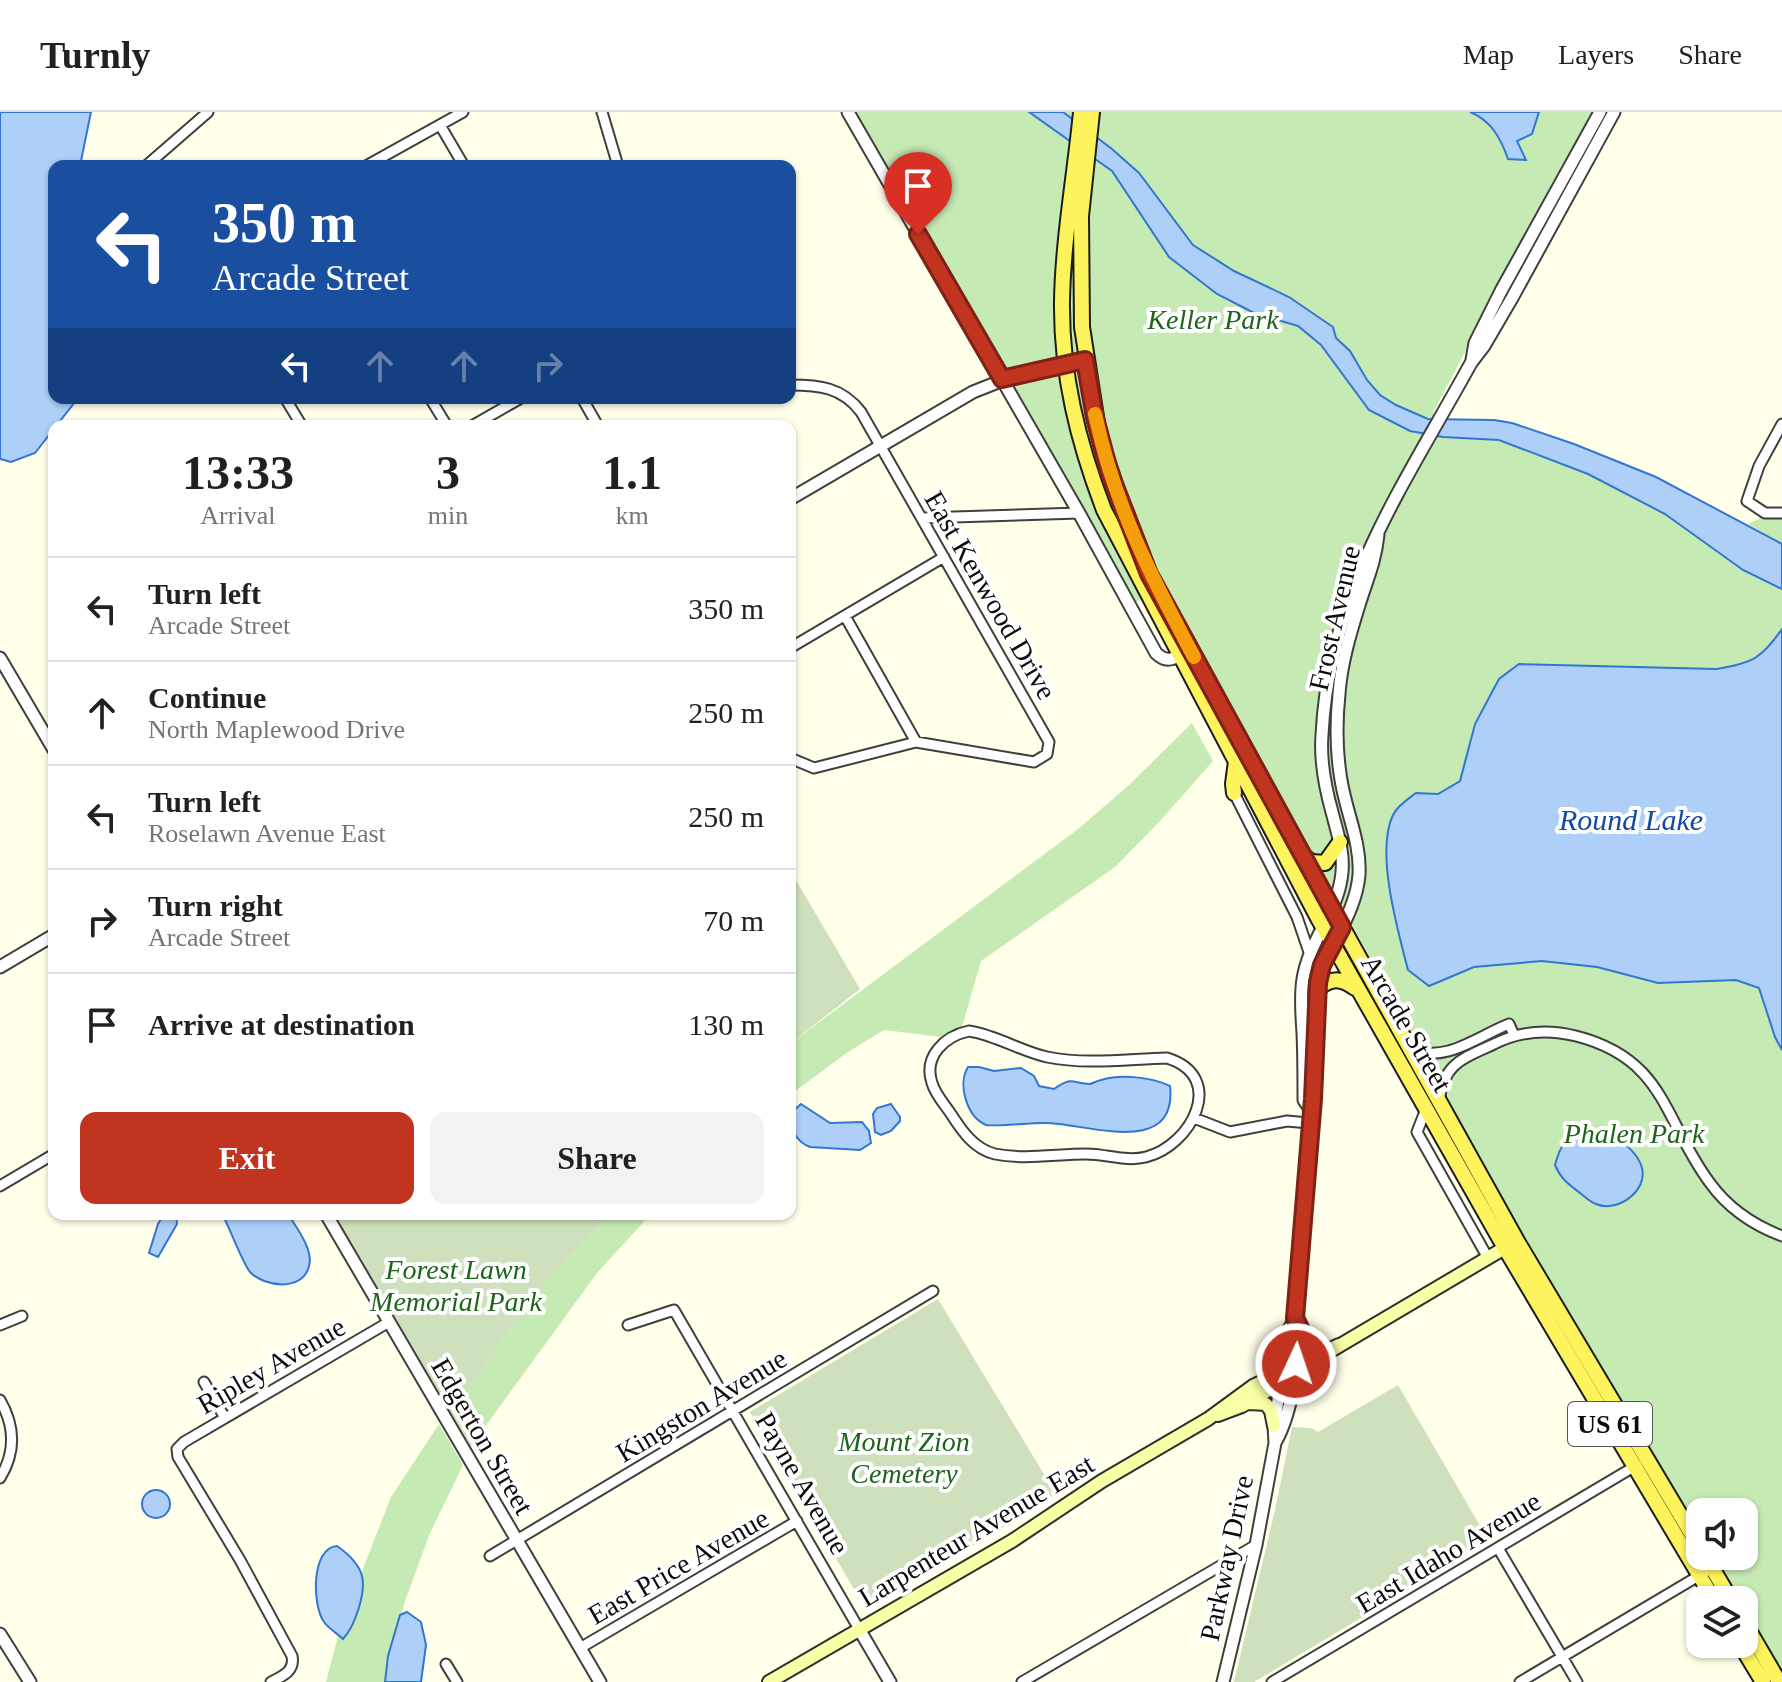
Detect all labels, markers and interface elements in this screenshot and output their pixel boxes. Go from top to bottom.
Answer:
text: Turnly [40,34,151,76]
text: Map [1463,39,1514,70]
text: Layers [1558,39,1634,70]
text: Share [1678,39,1742,70]
pin [884,152,952,234]
icon: arrive [896,164,940,208]
icon: left [80,192,184,296]
text: 350 m [212,192,357,254]
text: Arcade Street [212,258,409,298]
park label: Keller Park [1146,304,1279,335]
icon: left [274,344,318,388]
icon: ahead [358,344,402,388]
icon: ahead [442,344,486,388]
icon: right [526,344,570,388]
text: 13:33 [182,446,294,499]
text: 3 [436,446,460,499]
text: 1.1 [602,446,662,499]
street label: East Kenwood Drive [918,486,1063,705]
text: Arrival [200,501,275,530]
text: min [428,501,468,530]
text: km [615,501,649,530]
street label: Frost Avenue [1303,543,1366,694]
text: Turn left [148,577,261,610]
icon: left [80,587,124,631]
text: 350 m [688,592,764,625]
text: Arcade Street [148,611,290,640]
text: Continue [148,681,266,714]
icon: ahead [80,691,124,735]
text: 250 m [688,696,764,729]
text: North Maplewood Drive [148,715,405,744]
text: Turn left [148,785,261,818]
icon: left [80,795,124,839]
text: 250 m [688,800,764,833]
water label: Round Lake [1558,803,1703,836]
text: Roselawn Avenue East [148,819,386,848]
text: Turn right [148,889,283,922]
icon: right [80,899,124,943]
text: 70 m [703,904,764,937]
text: Arcade Street [148,923,290,952]
street label: Arcade Street [1355,949,1458,1098]
icon: arrive [80,1003,124,1047]
text: Arrive at destination [148,1008,415,1041]
text: 130 m [688,1008,764,1041]
button: Exit [80,1112,414,1204]
button: Share [430,1112,764,1204]
park label: Phalen Park [1563,1118,1705,1149]
park label: Forest Lawn Memorial Park [369,1254,542,1317]
street label: Ripley Avenue [192,1311,351,1420]
position arrow [1254,1322,1338,1406]
street label: Kingston Avenue [610,1342,792,1468]
street label: Edgerton Street [425,1353,540,1520]
road number: US 61 [1568,1402,1652,1446]
street label: Payne Avenue [749,1407,856,1560]
park label: Mount Zion Cemetery [837,1426,970,1489]
street label: Larpenteur Avenue East [853,1448,1099,1613]
street label: Parkway Drive [1194,1472,1259,1644]
street label: East Idaho Avenue [1351,1485,1546,1620]
map controls [1686,1498,1758,1658]
button: sound [1686,1498,1758,1570]
street label: East Price Avenue [583,1502,774,1631]
button: layers [1686,1586,1758,1658]

